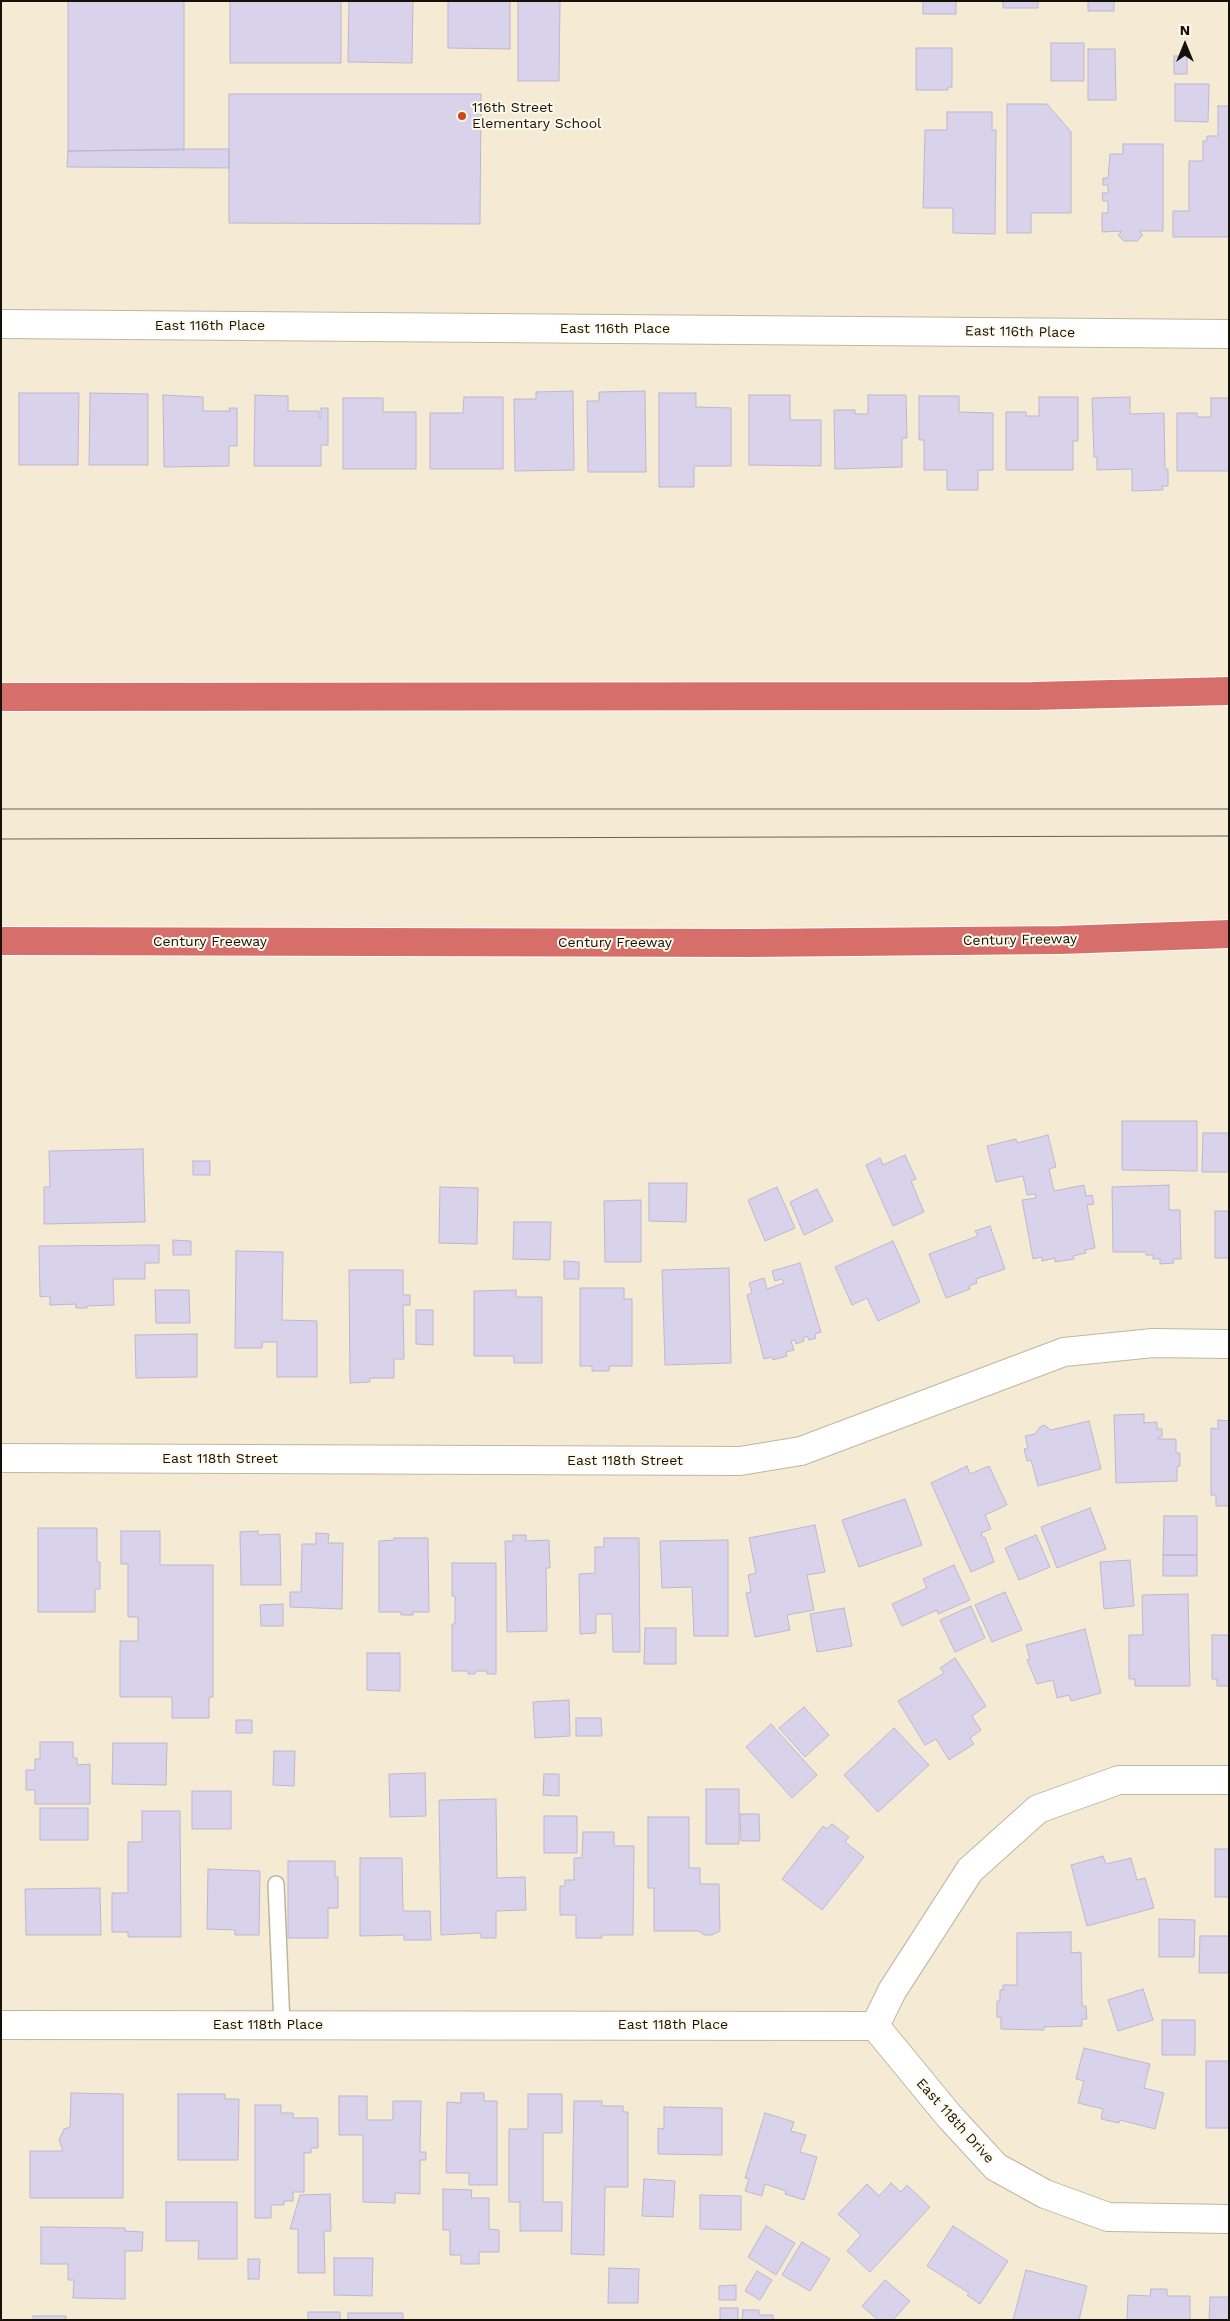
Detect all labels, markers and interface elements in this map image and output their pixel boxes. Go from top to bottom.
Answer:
north arrow [1160,20,1210,70]
text: N [1180,22,1190,38]
place label: 116th Street Elementary School [472,100,601,132]
marker: 116th Street Elementary School [456,110,468,122]
street label: East 116th Place [155,318,265,334]
street label: East 116th Place [560,321,670,337]
street label: East 116th Place [965,323,1075,341]
street label: Century Freeway [963,931,1077,949]
street label: Century Freeway [153,934,267,950]
street label: Century Freeway [558,935,672,951]
street label: East 118th Street [162,1451,278,1467]
street label: East 118th Street [567,1453,683,1469]
street label: East 118th Place [213,2017,323,2033]
street label: East 118th Place [618,2017,728,2033]
street label: East 118th Drive [912,2075,998,2167]

